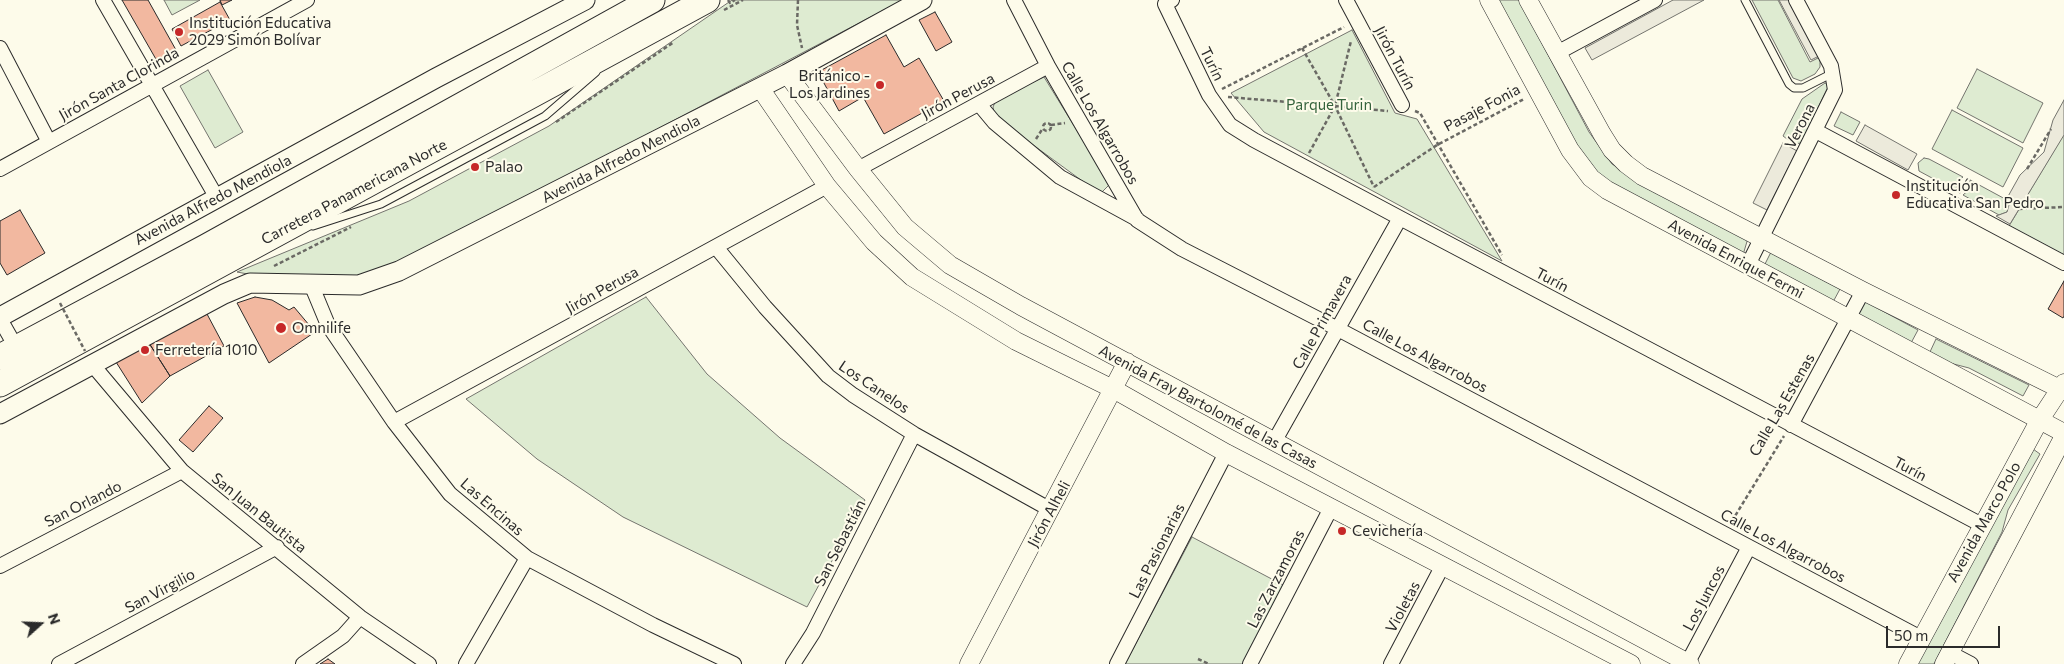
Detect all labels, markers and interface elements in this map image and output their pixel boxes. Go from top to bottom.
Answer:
place label: Institución Educativa 2029 Simón Bolívar [189,14,331,49]
street label: Jirón Turín [1371,23,1419,93]
marker: Institución Educativa 2029 Simón Bolívar [173,26,185,38]
street label: Jirón Santa Clorinda [56,44,182,124]
street label: Turín [1196,44,1228,84]
street label: Calle Los Algarrobos [1057,58,1143,188]
place label: Británico - Los Jardines [789,67,870,102]
street label: Jirón Perusa [918,69,998,123]
marker: Británico - Los Jardines [874,79,886,91]
street label: Pasaje Fonia [1441,80,1523,136]
park label: Parque Turin [1286,96,1372,114]
street label: Verona [1781,100,1819,152]
street label: Avenida Alfredo Mendiola [539,111,703,207]
street label: Carretera Panamericana Norte [258,135,450,249]
street label: Avenida Alfredo Mendiola [131,151,295,249]
place label: Palao [485,158,523,176]
marker: Palao [469,161,481,173]
place label: Institución Educativa San Pedro [1906,177,2044,212]
marker: Institución Educativa San Pedro [1890,189,1902,201]
street label: Avenida Enrique Fermi [1665,216,1807,302]
street label: Jirón Perusa [562,263,642,317]
street label: Turín [1532,264,1572,296]
street label: Calle Primavera [1289,271,1355,373]
street label: Calle Los Algarrobos [1359,315,1491,397]
place label: Omnilife [292,319,351,337]
marker: Omnilife [274,321,288,335]
place label: Ferretería 1010 [155,341,258,359]
street label: Avenida Fray Bartolomé de las Casas [1096,342,1320,472]
marker: Ferretería 1010 [139,344,151,356]
street label: Calle Las Estenas [1745,350,1819,460]
street label: Los Canelos [835,357,913,417]
street label: Turín [1890,453,1930,485]
street label: Avenida Marco Polo [1943,459,2025,585]
street label: San Juan Bautista [208,469,310,557]
street label: Las Encinas [457,475,527,539]
street label: San Orlando [41,477,125,531]
street label: Jirón Alheli [1024,478,1074,550]
street label: San Sebastián [810,497,870,589]
street label: Las Pasionarias [1125,501,1189,601]
street label: Calle Los Algarrobos [1717,505,1849,587]
place label: Cevichería [1352,522,1423,540]
marker: Cevichería [1336,525,1348,537]
street label: Las Zarzamoras [1243,527,1309,631]
street label: Los Juncos [1679,562,1729,634]
street label: San Virgilio [122,565,198,617]
street label: Violetas [1382,578,1424,636]
north arrow [15,599,65,649]
text: N [45,611,64,627]
scale bar [1889,616,2003,648]
text: 50 m [1894,626,1928,644]

